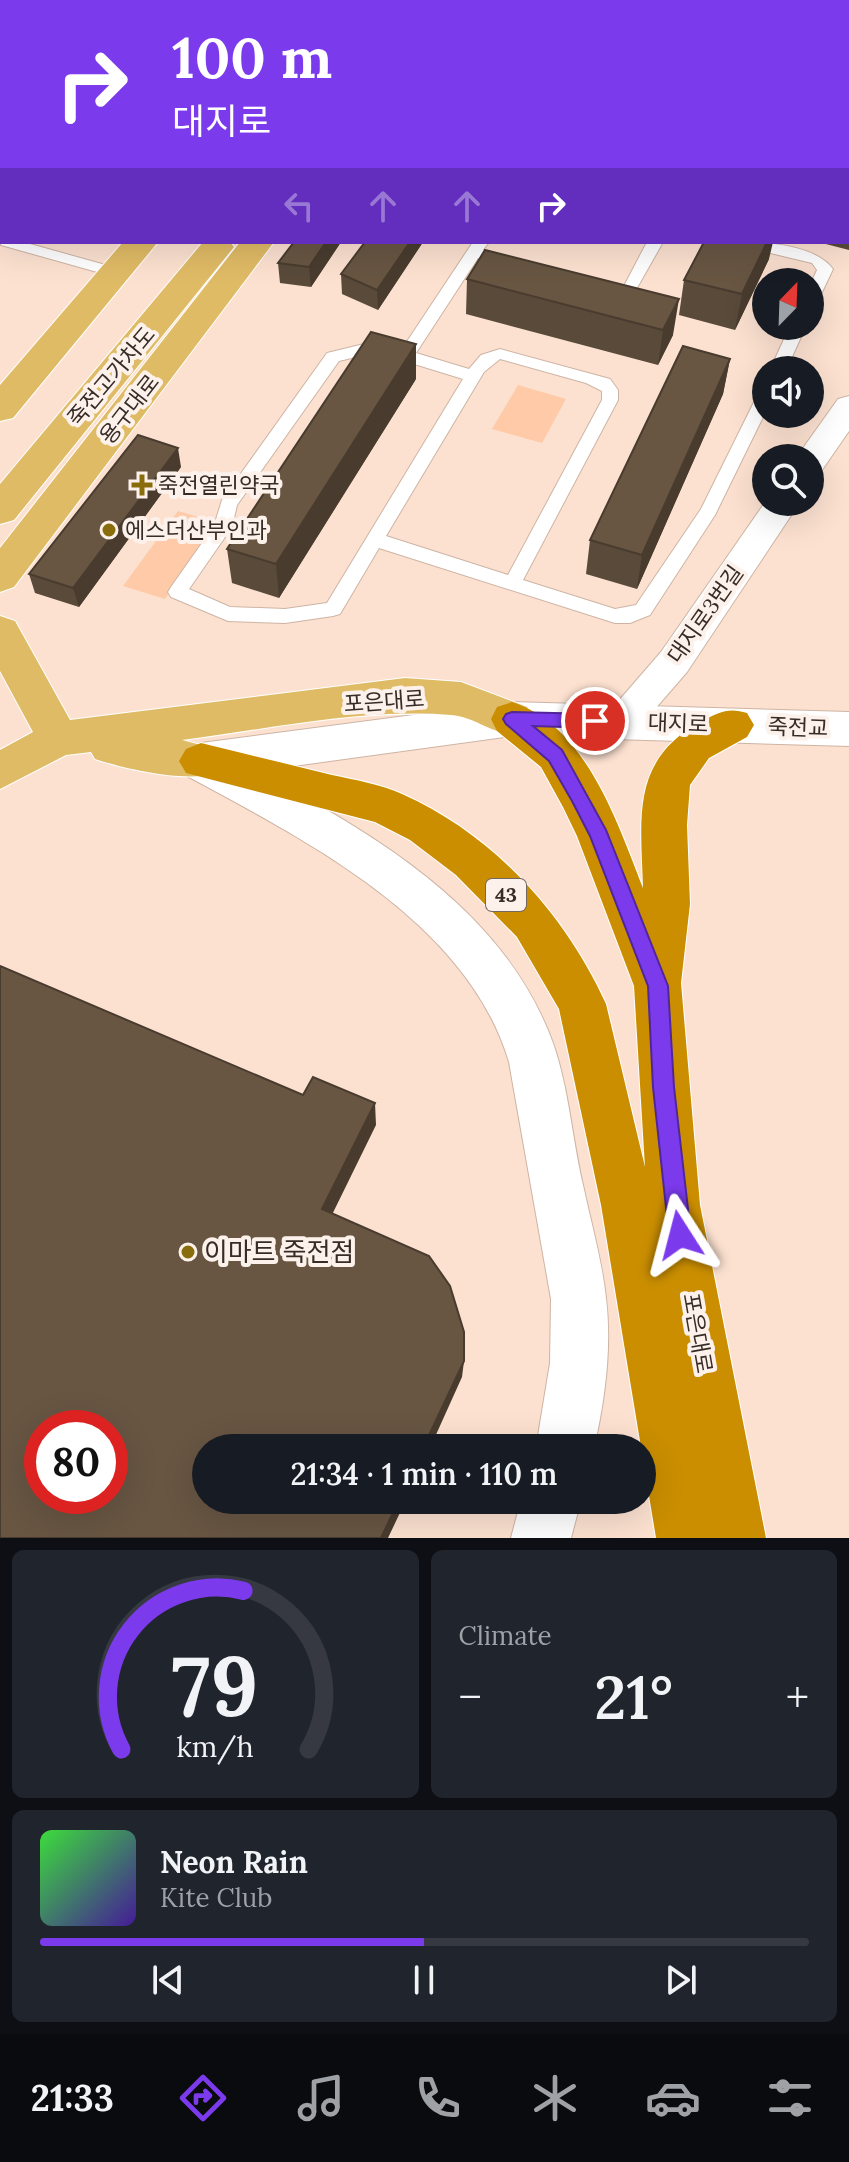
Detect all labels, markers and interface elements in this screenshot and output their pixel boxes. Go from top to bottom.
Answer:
text: 100 m [172,22,332,93]
icon: right [40,32,144,136]
text: 대지로 [172,98,271,144]
icon: left [277,184,321,228]
icon: ahead [361,184,405,228]
icon: ahead [445,184,489,228]
icon: right [529,184,573,228]
north arrow [752,268,824,340]
map controls [752,268,824,516]
street label: 죽전고가차도 [61,320,161,432]
button: sound [752,356,824,428]
street label: 용구대로 [93,368,165,450]
button: search [752,444,824,516]
place label: 죽전열린약국 [158,471,279,499]
marker: 죽전열린약국 [133,476,151,494]
place label: 에스더산부인과 [125,516,267,544]
marker: 에스더산부인과 [100,521,118,539]
street label: 대지로3번길 [661,559,749,669]
street label: 포은대로 [343,684,425,718]
pin [561,687,629,755]
icon: arrive [573,699,617,743]
street label: 대지로 [647,708,709,738]
street label: 죽전교 [767,712,829,742]
road number: 43 [486,879,526,911]
position arrow [638,1193,722,1277]
place label: 이마트 죽전점 [204,1235,354,1268]
marker: 이마트 죽전점 [179,1243,197,1261]
street label: 포은대로 [677,1291,719,1375]
speed limit sign: 80 [24,1410,128,1514]
text: 21:34 · 1 min · 110 m [291,1455,557,1493]
text: Climate [459,1619,552,1652]
text: 79 [172,1632,259,1739]
text: 21° [594,1659,673,1735]
text: − [459,1669,482,1725]
text: + [786,1669,809,1725]
text: km/h [177,1728,254,1765]
text: Neon Rain [160,1843,308,1881]
text: Kite Club [160,1881,272,1914]
icon: previous [146,1958,190,2002]
icon: pause [402,1958,446,2002]
icon: next [659,1958,703,2002]
icon: directions [175,2070,231,2126]
icon: music [293,2070,349,2126]
icon: phone [410,2070,466,2126]
icon: climate [527,2070,583,2126]
icon: car [645,2070,701,2126]
icon: filters [762,2070,818,2126]
text: 21:33 [31,2075,114,2121]

